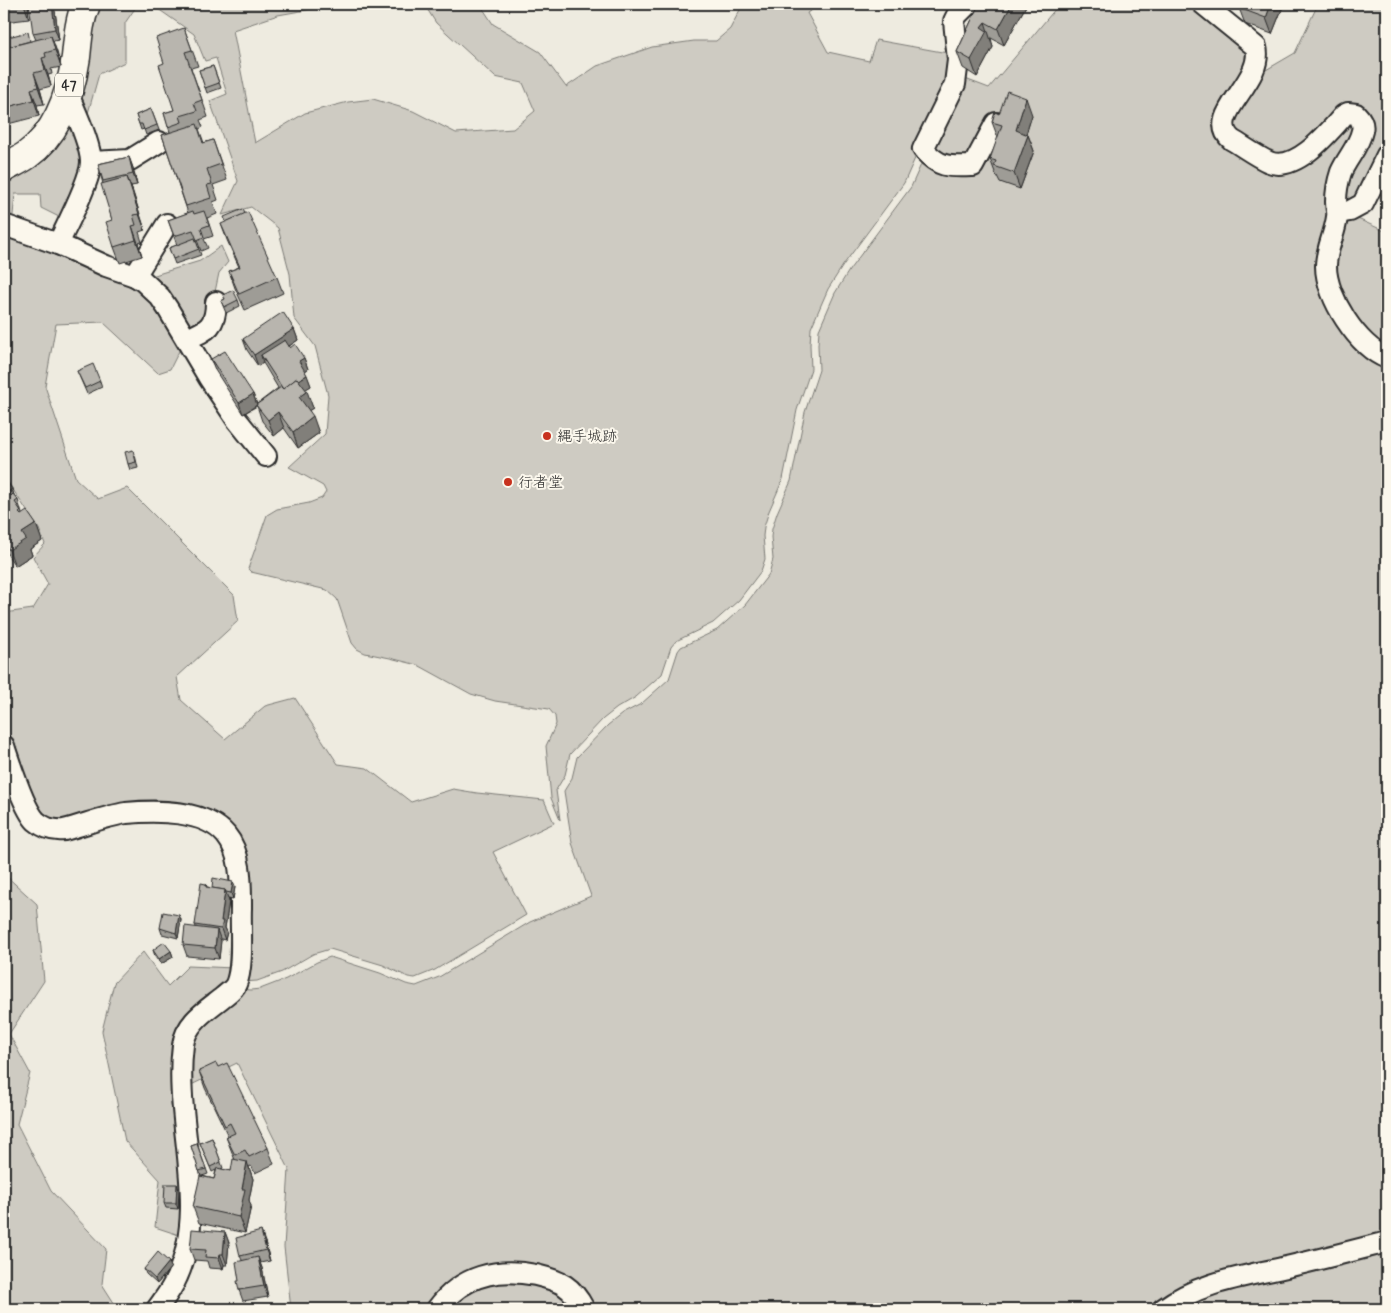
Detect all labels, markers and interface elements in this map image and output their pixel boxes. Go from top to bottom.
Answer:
road number: 47 [55,74,83,96]
place label: 縄手城跡 [557,427,617,447]
marker: 縄手城跡 [541,430,553,442]
place label: 行者堂 [518,473,563,493]
marker: 行者堂 [502,476,514,488]

